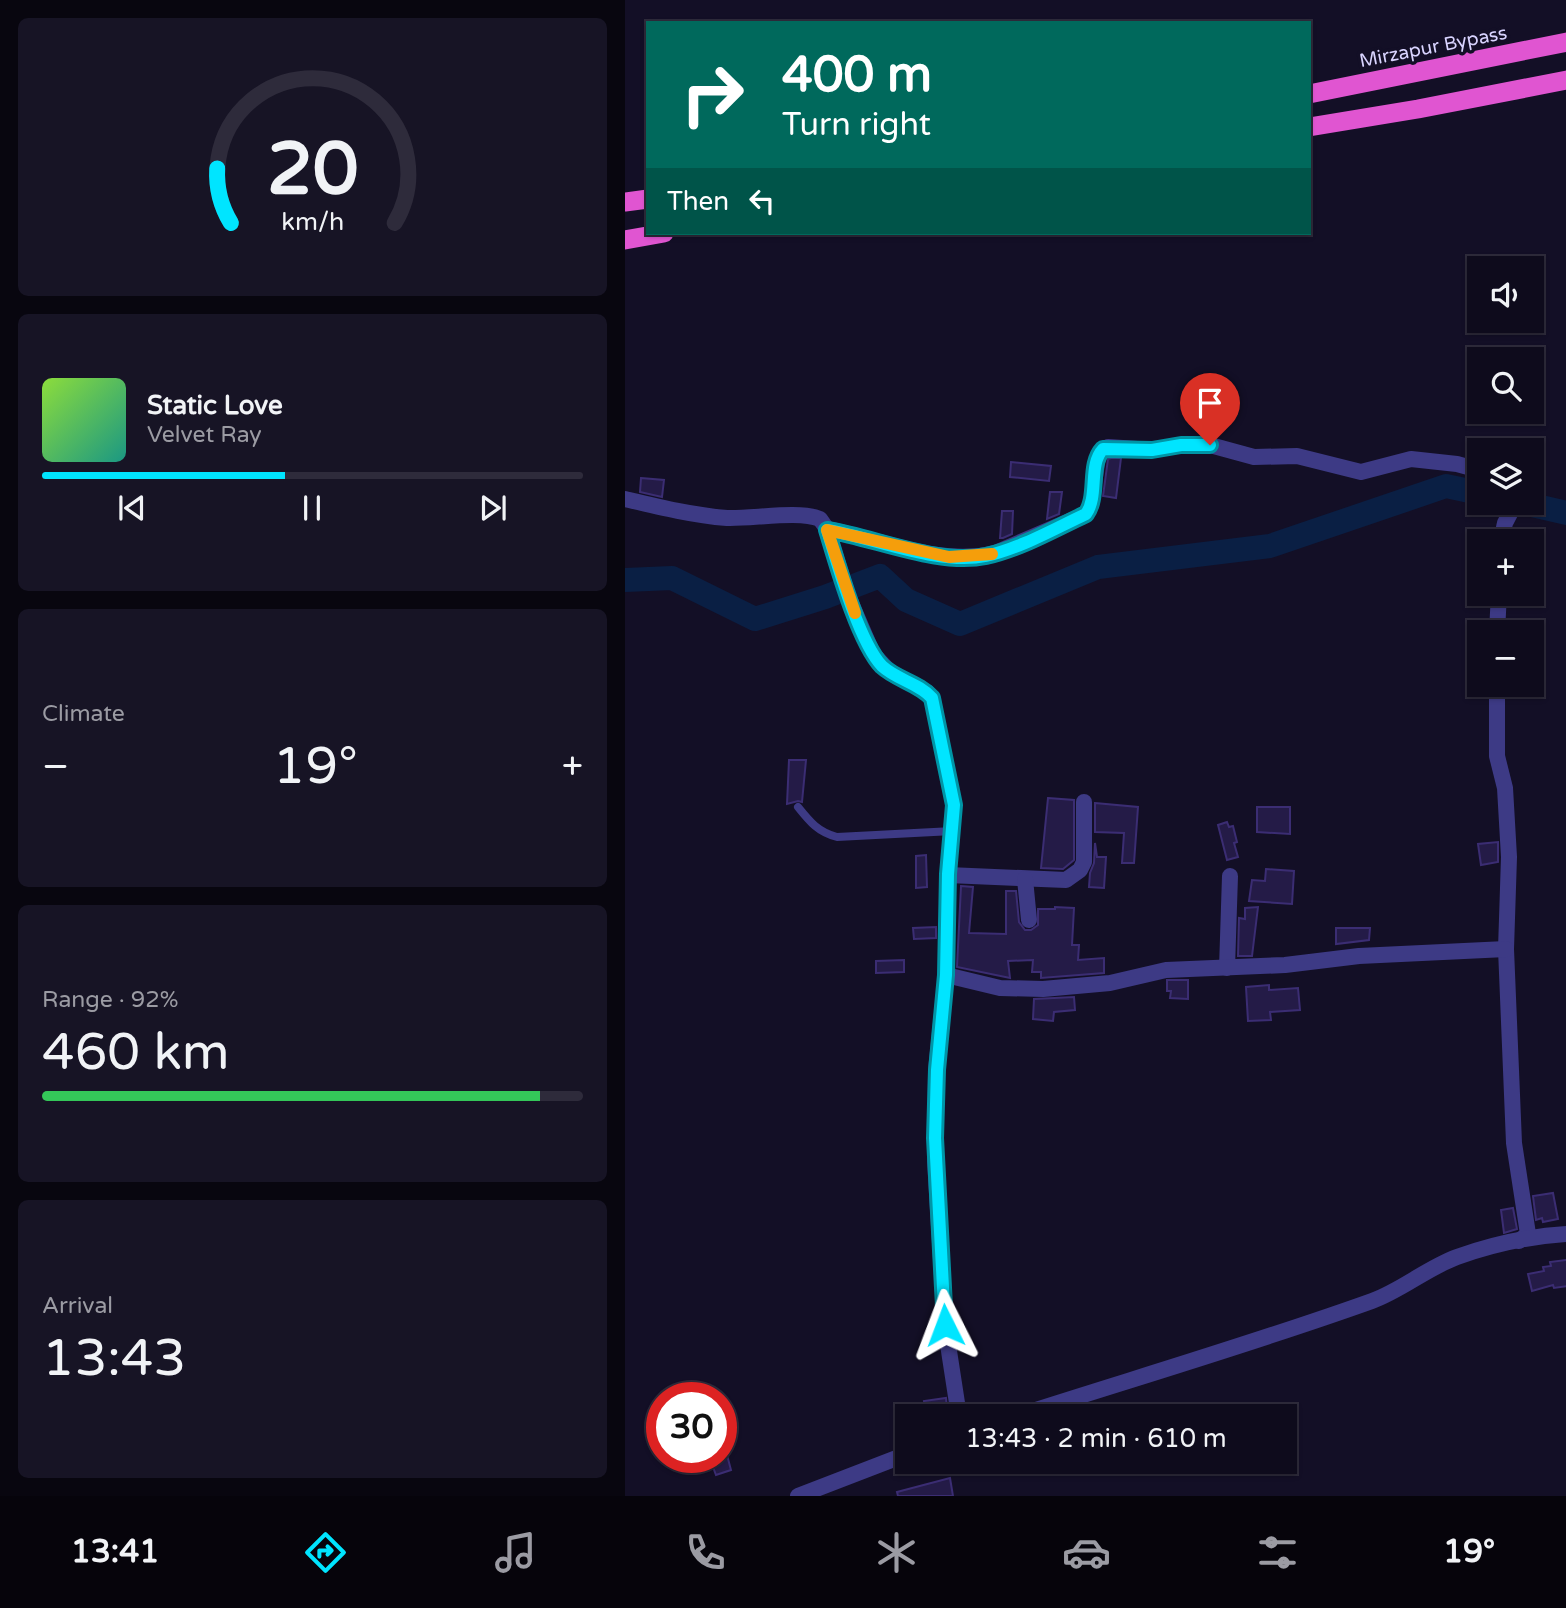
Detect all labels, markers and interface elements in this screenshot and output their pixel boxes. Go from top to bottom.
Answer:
street label: Mirzapur Bypass [1357,22,1509,72]
text: 400 m [782,46,932,105]
icon: right [667,49,758,140]
text: Turn right [782,106,931,144]
text: 20 [267,126,358,214]
icon: left [743,182,781,220]
text: Then [667,186,729,217]
text: km/h [281,207,344,237]
map controls [1467,256,1544,697]
button: sound [1467,256,1544,333]
button: search [1467,347,1544,424]
pin [1180,373,1240,445]
icon: arrive [1191,384,1229,422]
text: Static Love [147,390,283,421]
text: Velvet Ray [147,421,262,449]
button: layers [1467,438,1544,515]
icon: previous [113,489,151,527]
icon: pause [293,489,331,527]
icon: next [474,489,512,527]
button: + [1467,529,1544,606]
button: − [1467,620,1544,697]
text: Climate [42,700,125,728]
text: 19° [273,735,358,798]
text: − [42,744,69,790]
text: + [562,744,583,790]
text: Range · 92% [42,986,178,1014]
text: 460 km [42,1021,230,1084]
position arrow [908,1288,982,1362]
text: Arrival [42,1292,113,1320]
text: 13:43 [42,1327,186,1390]
speed limit sign: 30 [646,1382,737,1473]
text: 13:43 · 2 min · 610 m [965,1423,1227,1454]
icon: directions [301,1528,350,1577]
icon: music [491,1528,540,1577]
icon: phone [681,1528,730,1577]
icon: climate [872,1528,921,1577]
icon: car [1062,1528,1111,1577]
icon: filters [1253,1528,1302,1577]
text: 13:41 [71,1533,159,1571]
text: 19° [1443,1533,1495,1571]

